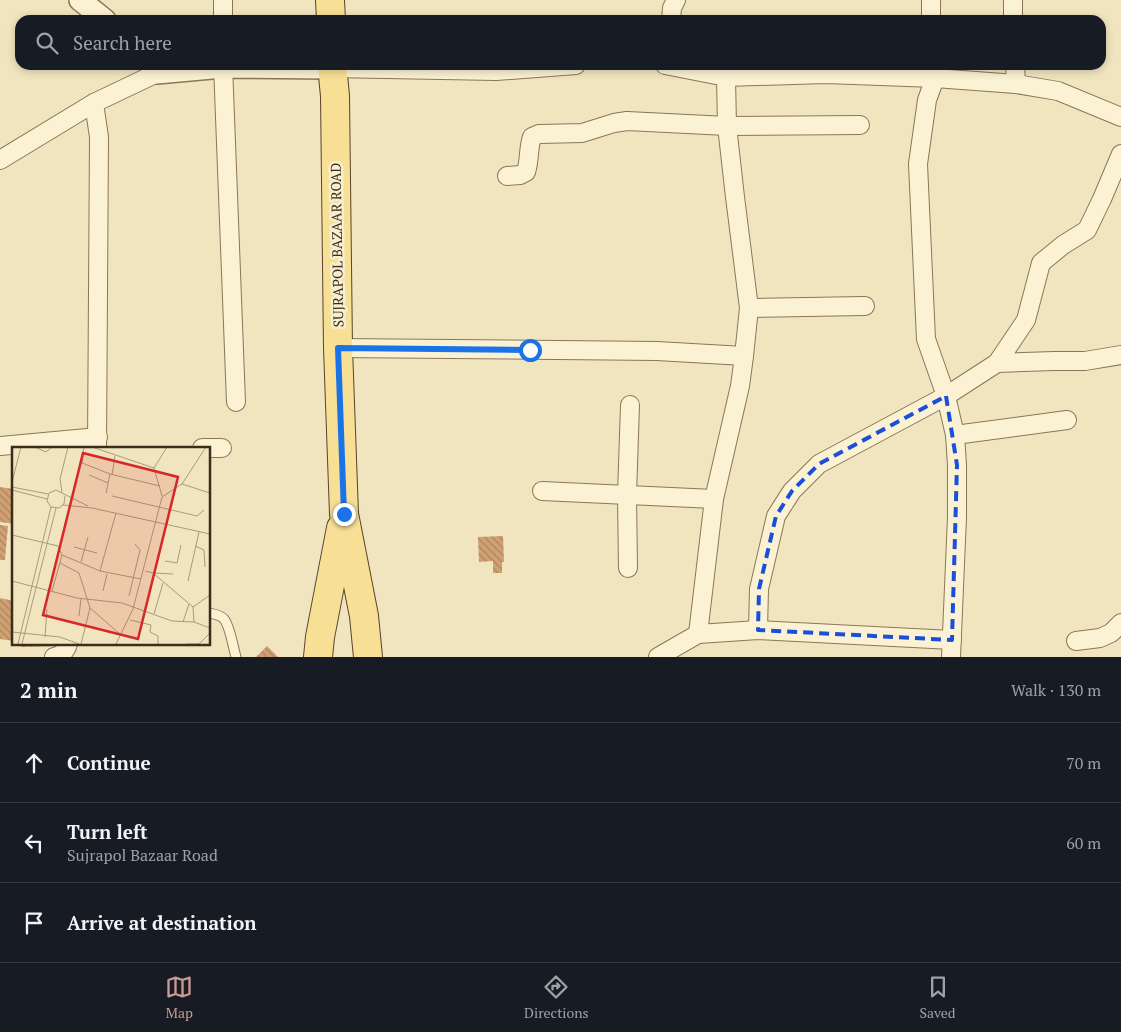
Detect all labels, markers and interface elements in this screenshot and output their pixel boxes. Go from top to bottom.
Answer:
search box [15,15,1106,70]
icon: search [33,29,61,57]
text: Search here [73,30,172,55]
street label: SUJRAPOL BAZAAR ROAD [326,162,347,328]
route start [519,339,542,362]
inset map [12,447,210,644]
route end [333,503,356,526]
text: 2 min [20,676,77,704]
text: Walk · 130 m [1011,679,1101,701]
icon: ahead [20,749,48,777]
text: Continue [67,750,151,775]
text: 70 m [1066,752,1101,774]
text: Turn left [67,819,148,844]
icon: left [20,829,48,857]
text: 60 m [1066,832,1101,854]
text: Sujrapol Bazaar Road [67,844,218,866]
icon: arrive [20,909,48,937]
text: Arrive at destination [67,910,256,935]
tab: Map [165,973,193,1022]
tab: Directions [524,973,589,1022]
tab: Saved [919,973,956,1022]

